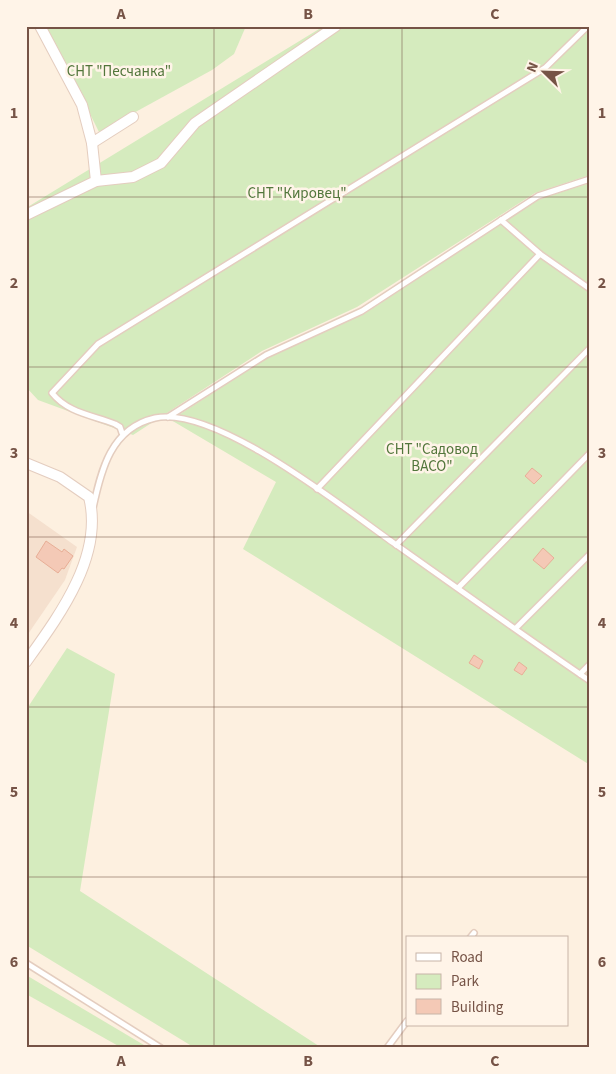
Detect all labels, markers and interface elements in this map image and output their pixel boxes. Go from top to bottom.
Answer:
text: A [115,3,126,25]
text: B [303,3,313,25]
text: C [490,3,500,25]
north arrow [518,48,568,98]
text: N [522,59,544,76]
park label: СНТ "Песчанка" [67,61,171,82]
text: 1 [10,102,18,124]
text: 1 [598,102,606,124]
park label: СНТ "Кировец" [247,183,347,204]
text: 2 [10,272,18,294]
text: 2 [598,272,606,294]
park label: СНТ "Садовод ВАСО" [386,439,478,477]
text: 3 [10,442,18,464]
text: 3 [598,442,606,464]
text: 4 [10,612,19,634]
text: 4 [598,612,607,634]
text: 5 [10,781,18,803]
text: 5 [598,781,606,803]
legend [406,936,568,1026]
text: Road [451,947,483,968]
text: 6 [10,951,18,973]
text: 6 [598,951,606,973]
text: Park [451,971,480,992]
text: Building [451,997,504,1018]
text: A [115,1050,126,1072]
text: B [303,1050,313,1072]
text: C [490,1050,500,1072]

